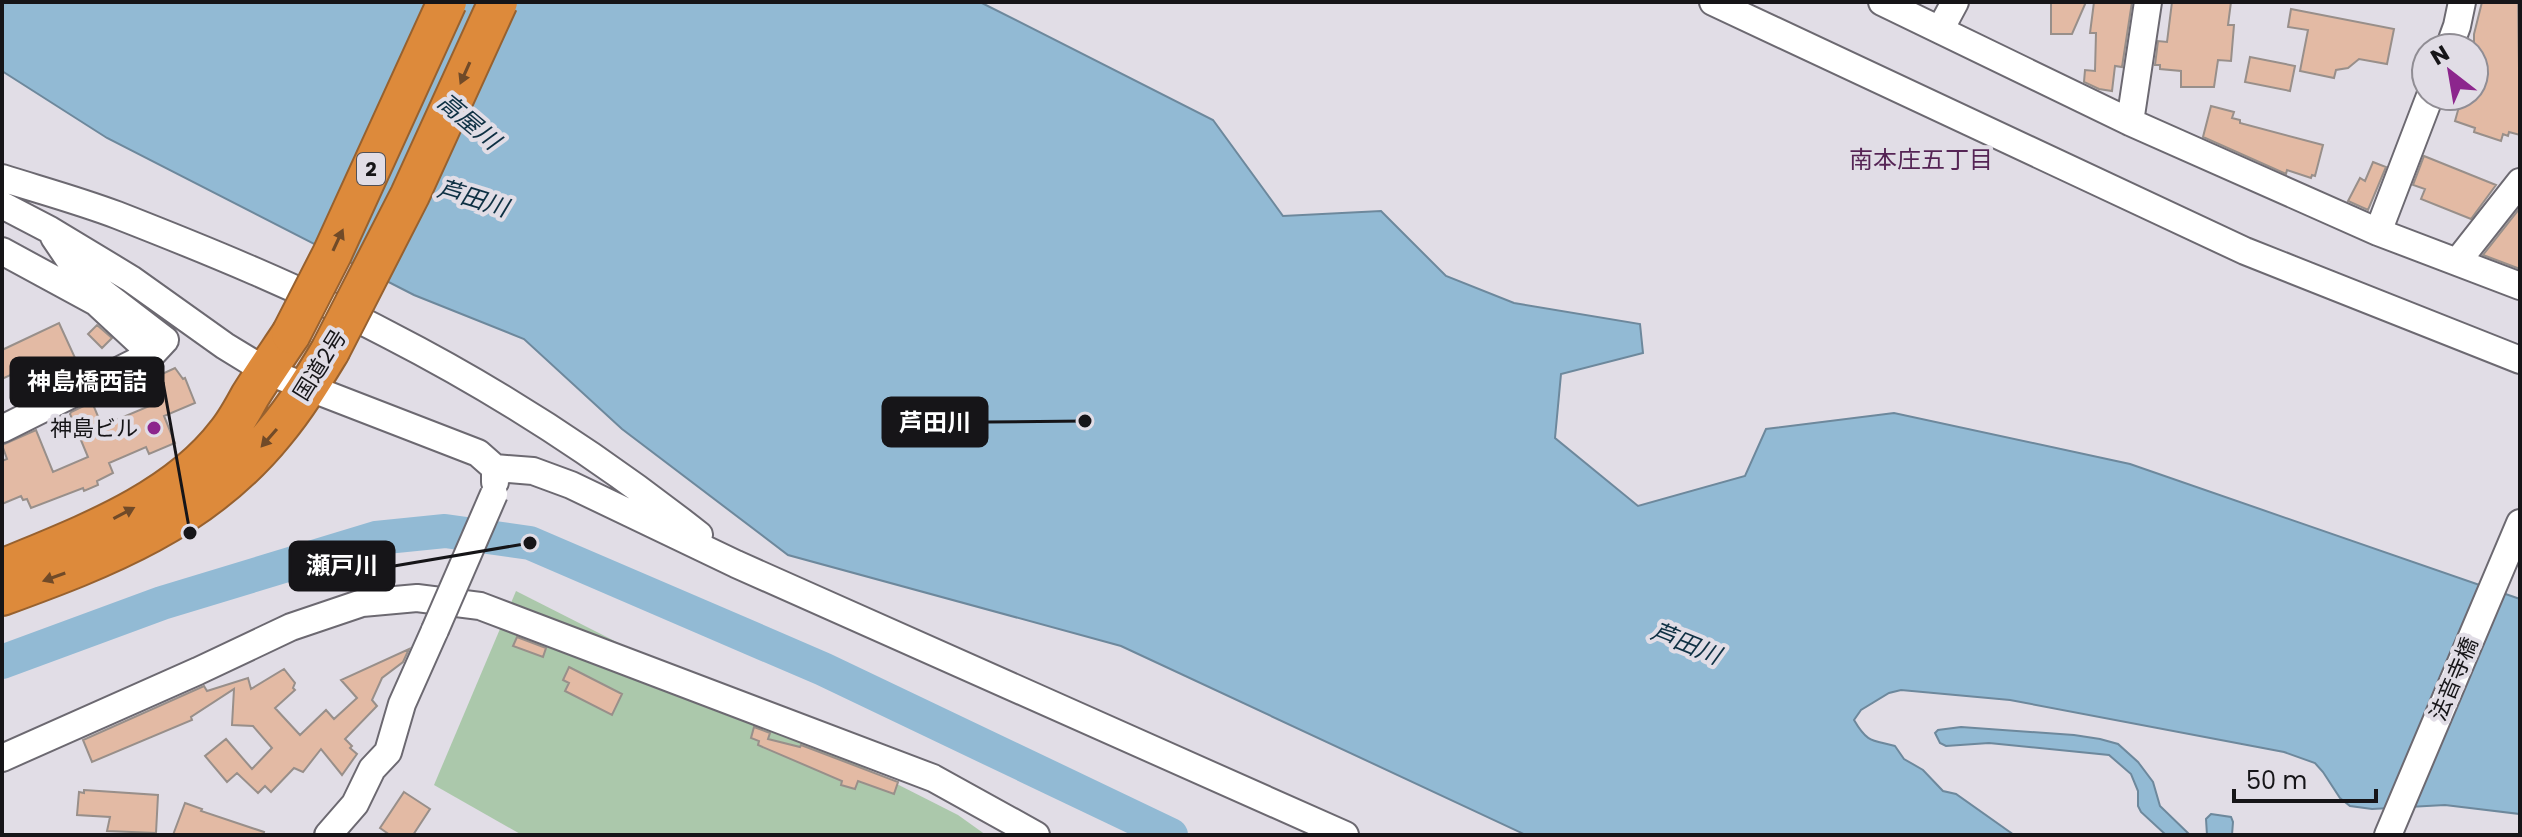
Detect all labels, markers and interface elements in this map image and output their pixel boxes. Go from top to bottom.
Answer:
north arrow [2410,32,2490,112]
text: N [2425,38,2455,73]
one-way arrow [459,61,472,85]
water label: 高屋川 [431,85,509,159]
district label: 南本庄五丁目 [1849,143,1993,176]
road number: 2 [357,153,385,185]
water label: 芦田川 [434,172,515,225]
one-way arrow [332,228,345,251]
street label: 国道2号 [286,323,354,407]
callout: 神島橋西詰 [11,358,163,406]
text: 神島橋西詰 [27,365,147,398]
callout: 芦田川 [883,398,987,446]
text: 芦田川 [899,406,971,439]
place label: 神島ビル [50,413,138,444]
marker: 神島ビル [145,419,163,437]
one-way arrow [261,429,279,448]
one-way arrow [112,507,135,520]
callout: 瀬戸川 [290,542,394,590]
text: 瀬戸川 [306,549,378,582]
one-way arrow [42,572,66,584]
water label: 芦田川 [1646,614,1728,673]
street label: 法音寺橋 [2423,632,2485,726]
scale bar [2234,753,2376,803]
text: 50 m [2246,764,2307,797]

